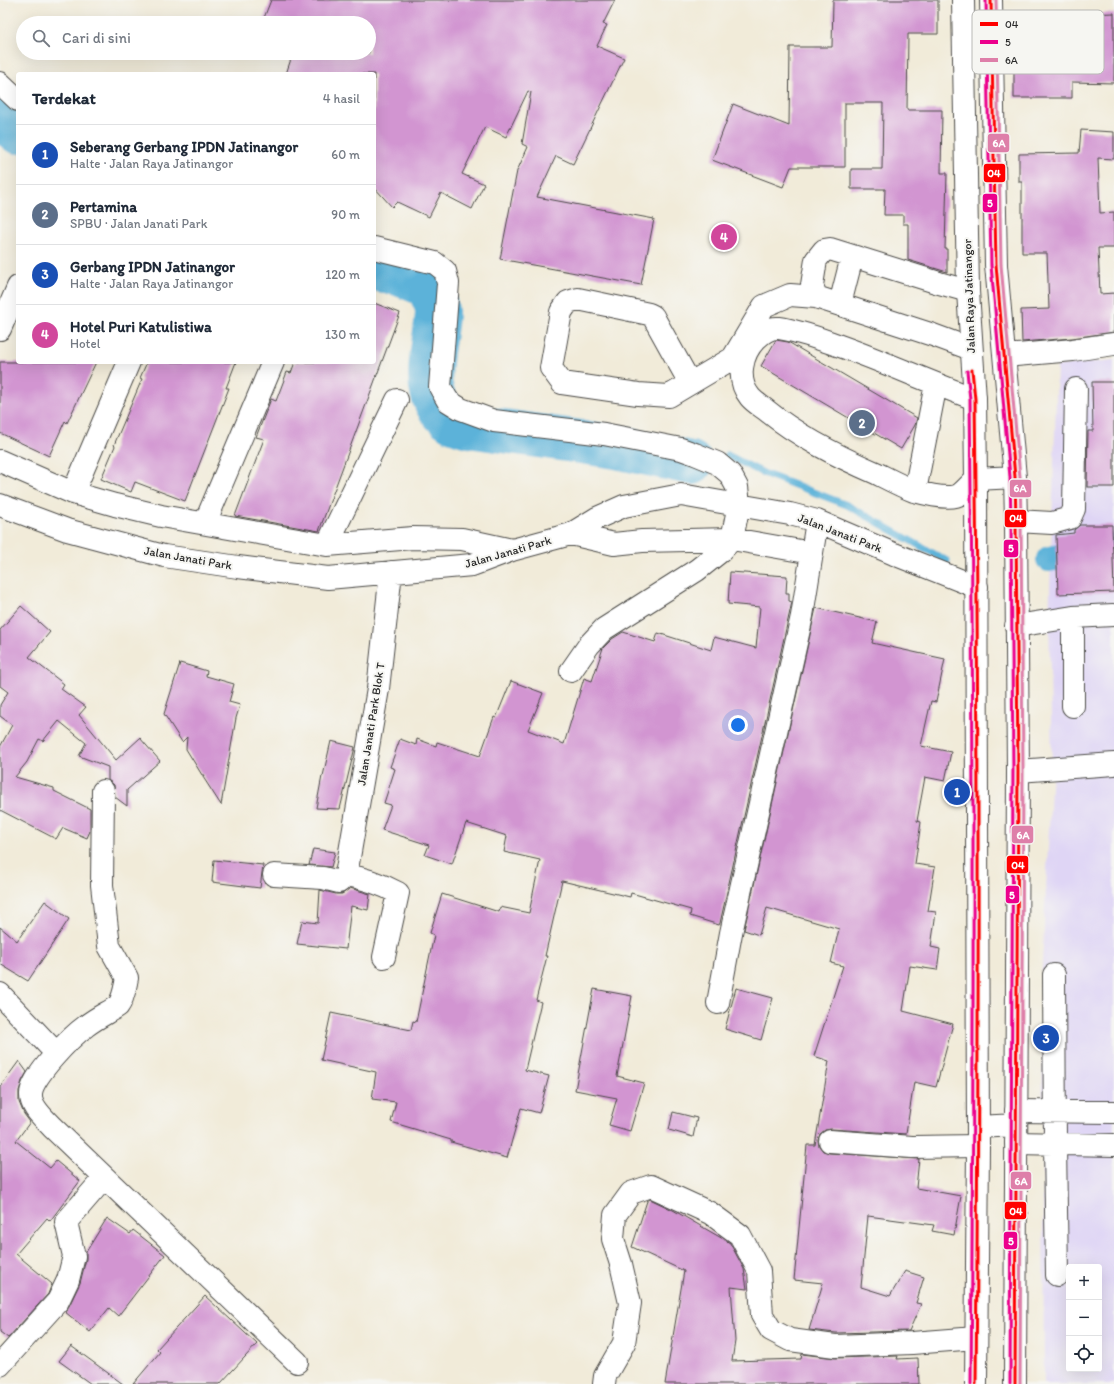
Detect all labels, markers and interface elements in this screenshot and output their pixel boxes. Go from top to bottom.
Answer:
legend [972,10,1104,74]
search box [16,16,376,60]
text: 04 [1005,18,1019,31]
icon: search [30,27,52,49]
text: Cari di sini [62,29,131,47]
text: 5 [1005,36,1011,49]
text: 6A [1005,54,1018,67]
text: Terdekat [32,88,96,108]
text: 4 hasil [323,91,360,106]
line badge: 6A [987,133,1010,153]
text: 6A [993,137,1006,150]
text: Seberang Gerbang IPDN Jatinangor [70,138,298,156]
text: 1 [42,147,48,162]
text: 60 m [331,147,360,162]
text: Halte · Jalan Raya Jatinangor [70,156,233,171]
line badge: 04 [983,163,1006,183]
text: 04 [987,167,1001,180]
line badge: 5 [982,193,998,213]
text: 5 [987,197,993,210]
text: Pertamina [70,198,137,216]
text: 2 [42,207,48,222]
text: 90 m [331,207,360,222]
text: SPBU · Jalan Janati Park [70,216,207,231]
pin: 4 [711,222,737,252]
street label: Jalan Raya Jatinangor [960,238,978,353]
text: Gerbang IPDN Jatinangor [70,258,235,276]
text: 3 [41,267,49,282]
text: 120 m [325,267,360,282]
text: Halte · Jalan Raya Jatinangor [70,276,233,291]
text: Hotel Puri Katulistiwa [70,318,212,336]
text: 4 [41,327,49,342]
text: 130 m [325,327,360,342]
text: Hotel [70,336,100,351]
pin: 2 [849,408,875,438]
line badge: 6A [1009,479,1032,498]
text: 6A [1014,482,1027,495]
line badge: 04 [1004,509,1027,528]
street label: Jalan Janati Park [796,510,885,556]
text: 04 [1009,512,1023,525]
street label: Jalan Janati Park [463,533,554,571]
line badge: 5 [1003,539,1019,558]
text: 5 [1008,542,1014,555]
street label: Jalan Janati Park [143,543,234,573]
street label: Jalan Janati Park Blok T [354,661,388,787]
your location [728,715,748,735]
pin: 1 [944,777,970,807]
line badge: 6A [1011,825,1034,844]
text: 6A [1017,829,1030,842]
line badge: 04 [1006,855,1029,874]
text: 04 [1011,859,1025,872]
line badge: 5 [1005,885,1020,904]
text: 5 [1009,889,1015,902]
pin: 3 [1033,1023,1059,1053]
line badge: 6A [1010,1171,1032,1190]
text: 6A [1015,1175,1028,1188]
line badge: 04 [1004,1201,1027,1220]
text: 04 [1009,1205,1023,1218]
line badge: 5 [1003,1231,1018,1250]
text: 5 [1008,1235,1014,1248]
map controls [1066,1264,1102,1372]
button: + [1066,1264,1102,1300]
button: − [1066,1300,1102,1336]
button: locate [1066,1336,1102,1372]

